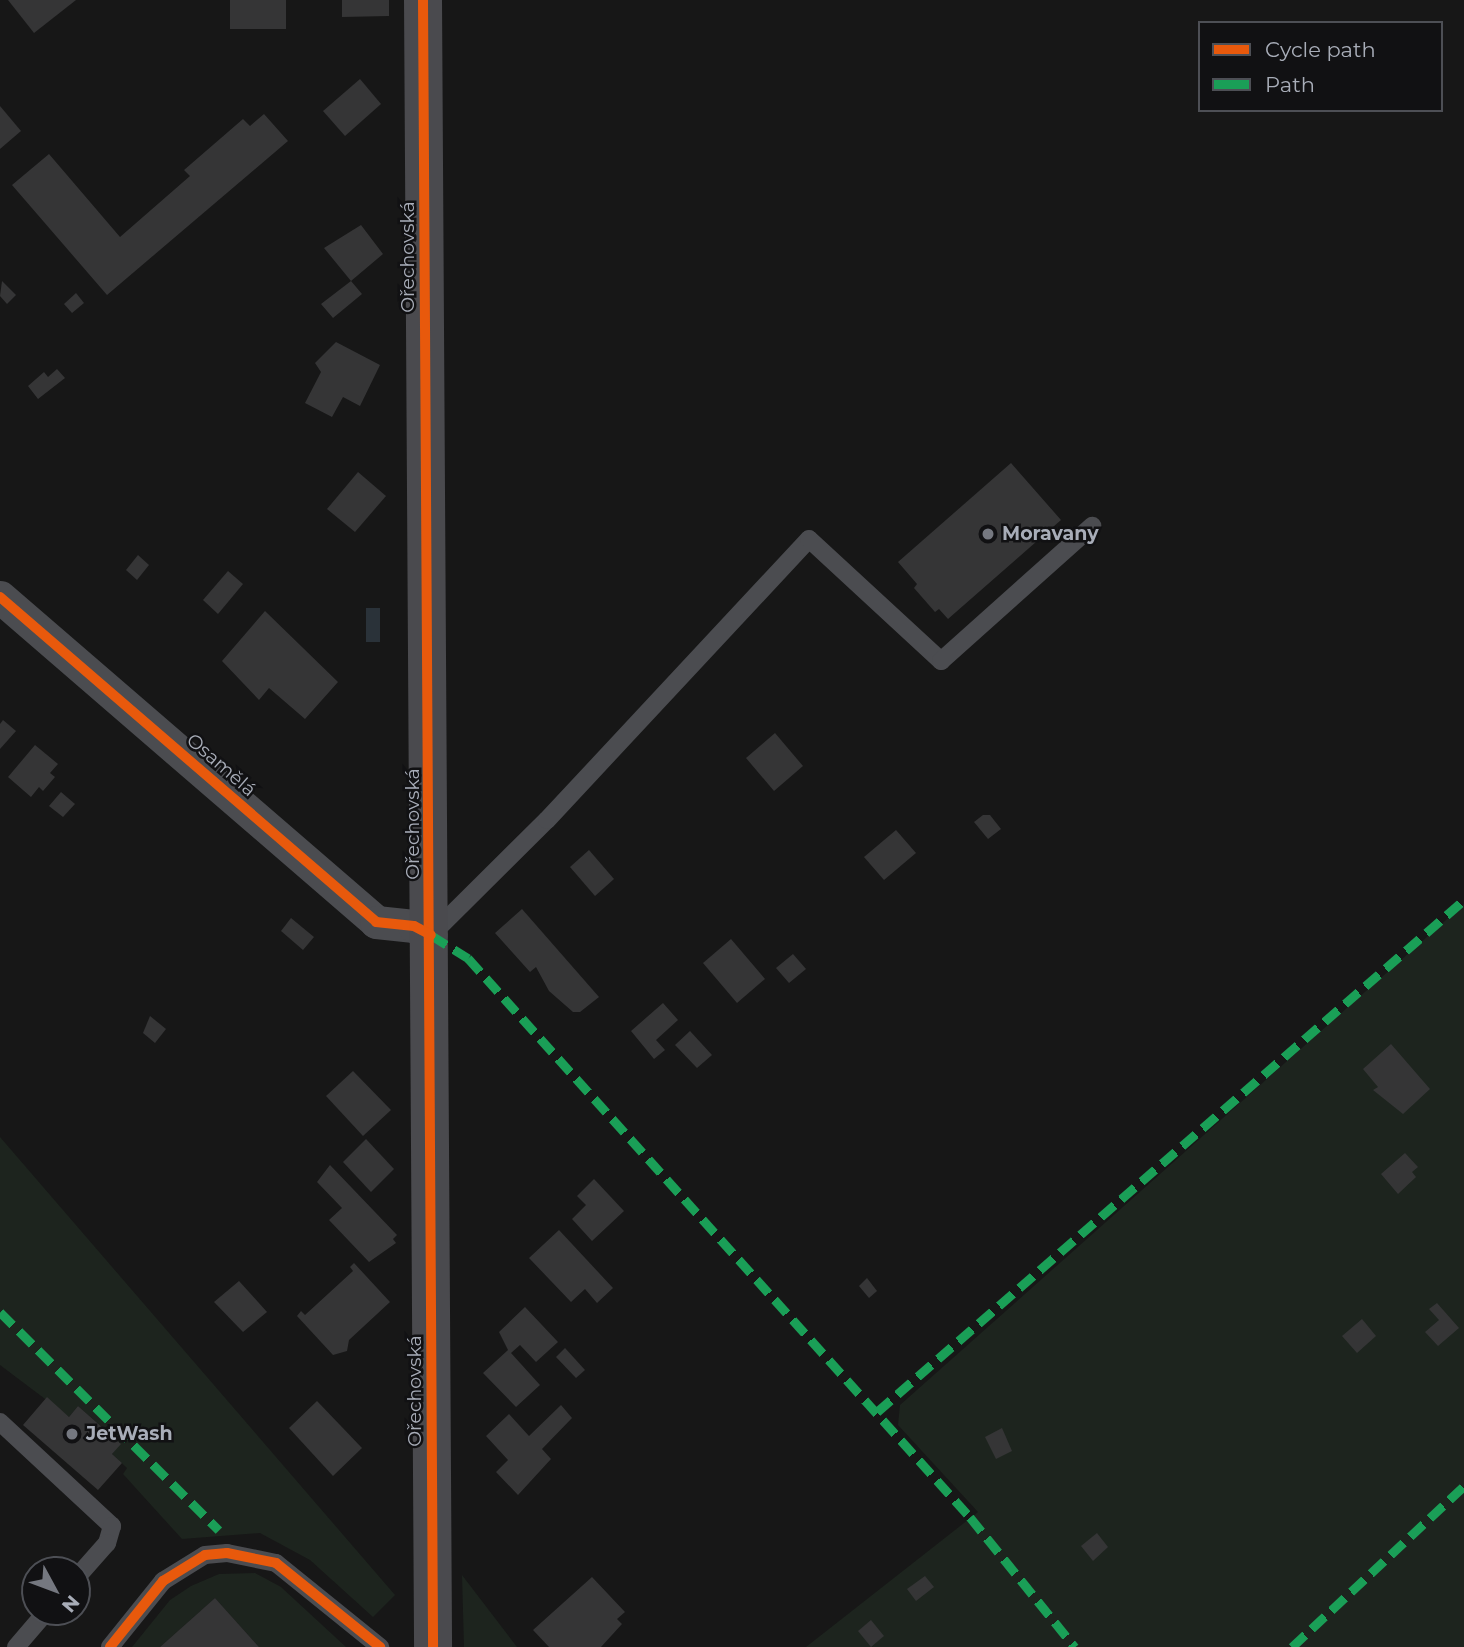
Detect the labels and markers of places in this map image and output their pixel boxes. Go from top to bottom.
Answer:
place label: Moravany [1002,523,1099,545]
marker: Moravany [980,526,996,542]
place label: JetWash [86,1423,173,1445]
marker: JetWash [64,1426,80,1442]

